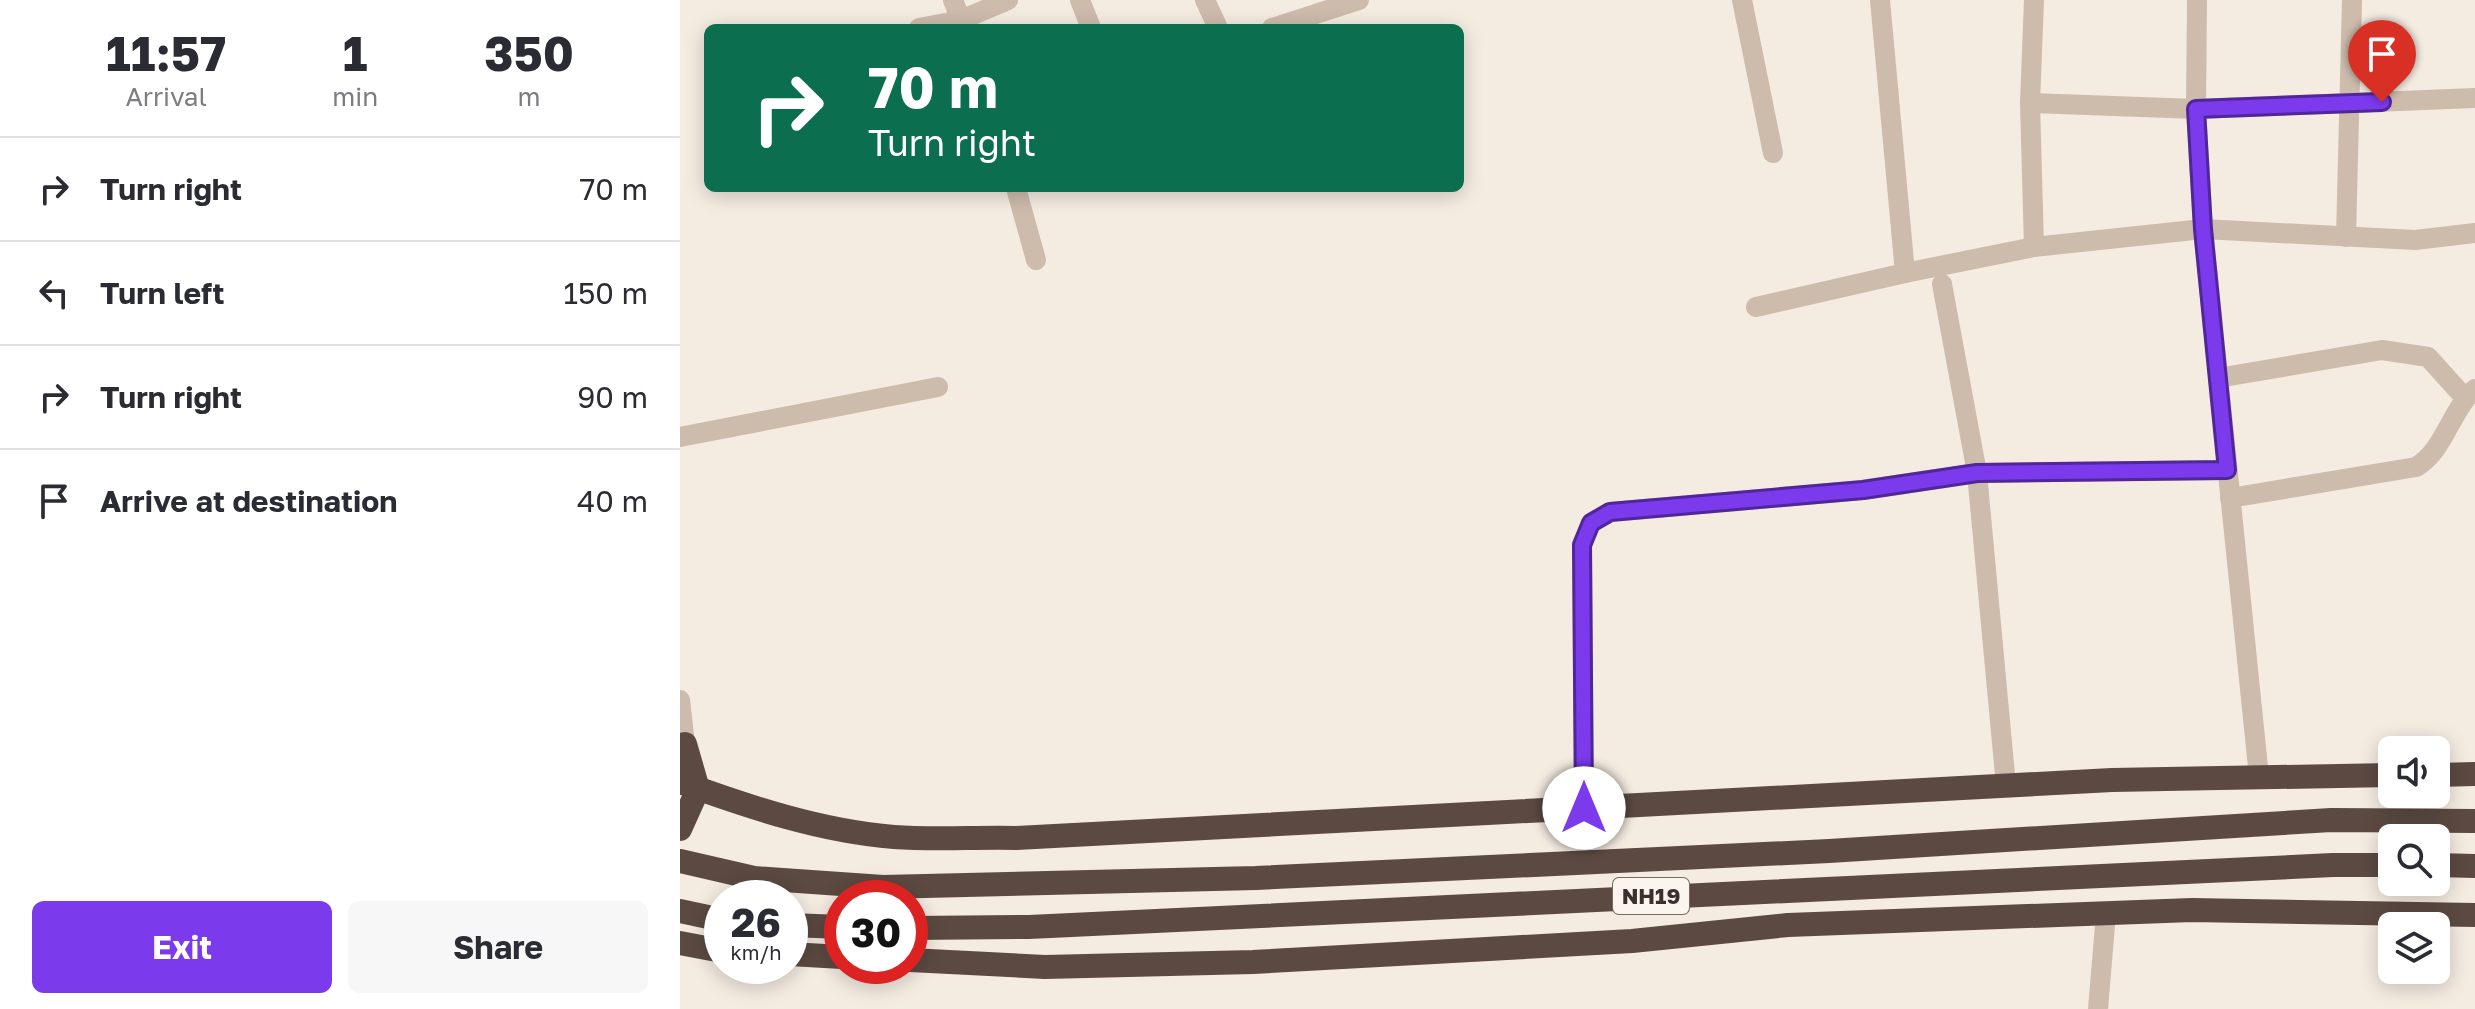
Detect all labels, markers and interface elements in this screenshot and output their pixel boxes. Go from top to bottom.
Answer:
pin [2348,20,2416,102]
text: 11:57 [106,24,226,82]
text: 1 [343,24,368,82]
text: 350 [484,24,574,82]
icon: arrive [2360,32,2404,76]
text: 70 m [868,53,998,120]
icon: right [736,56,840,160]
text: Arrival [125,81,207,112]
text: min [332,81,378,112]
text: m [518,81,541,112]
text: Turn right [868,121,1036,164]
icon: right [32,167,76,211]
text: Turn right [100,171,242,207]
text: 70 m [579,171,648,207]
icon: left [32,271,76,315]
text: Turn left [100,275,225,311]
text: 150 m [563,275,648,311]
icon: right [32,375,76,419]
text: Turn right [100,379,242,415]
text: 90 m [577,379,648,415]
icon: arrive [32,479,76,523]
text: Arrive at destination [100,483,397,519]
text: 40 m [577,483,648,519]
map controls [2378,736,2450,984]
button: sound [2378,736,2450,808]
position arrow [1542,766,1626,850]
button: search [2378,824,2450,896]
road number: NH19 [1613,878,1689,914]
speed limit sign: 30 [824,880,928,984]
text: 26 [731,898,781,946]
button: Exit [32,901,332,993]
button: Share [348,901,648,993]
button: layers [2378,912,2450,984]
text: km/h [731,940,781,964]

